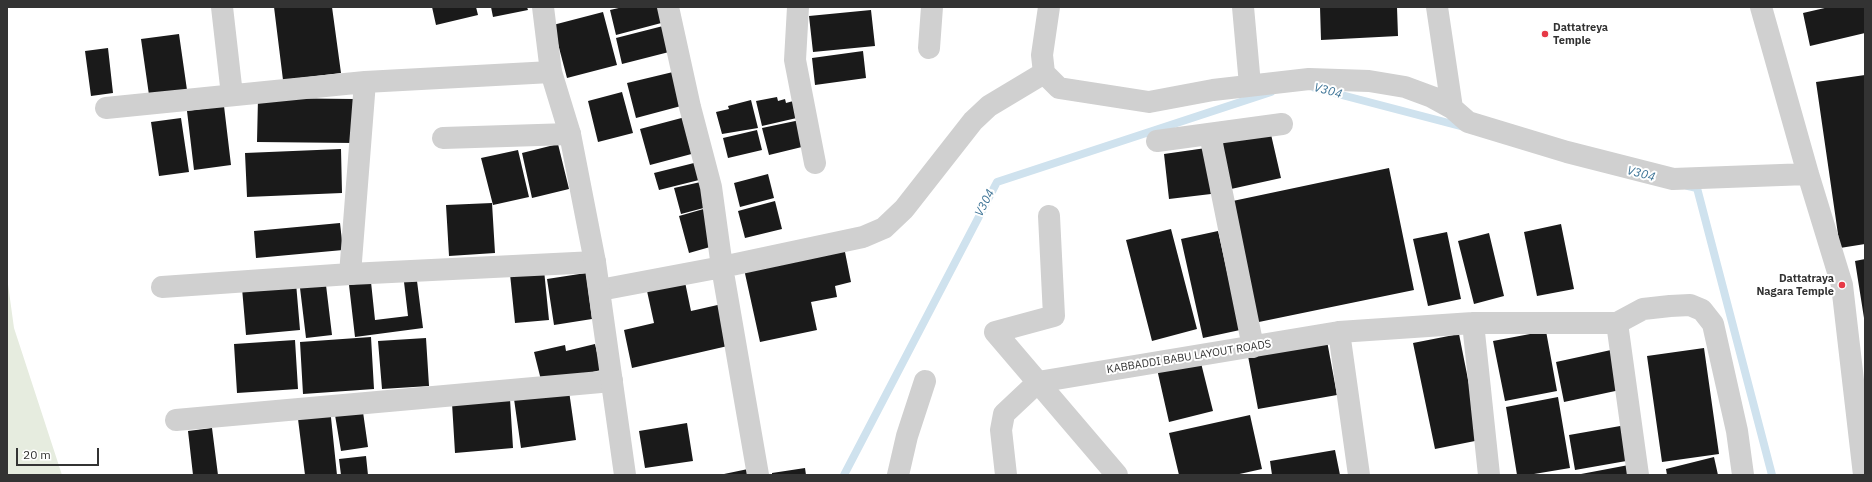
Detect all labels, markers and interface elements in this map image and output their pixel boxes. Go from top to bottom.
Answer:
place label: Dattatreya Temple [1553,21,1608,47]
marker: Dattatreya Temple [1540,29,1550,39]
water label: V304 [1312,80,1344,102]
water label: V304 [1625,163,1657,185]
water label: V304 [972,187,998,219]
place label: Dattatraya Nagara Temple [1756,272,1834,298]
marker: Dattatraya Nagara Temple [1837,280,1847,290]
street label: KABBADDI BABU LAYOUT ROADS [1106,337,1272,377]
scale bar [18,440,101,466]
text: 20 m [23,447,51,462]

